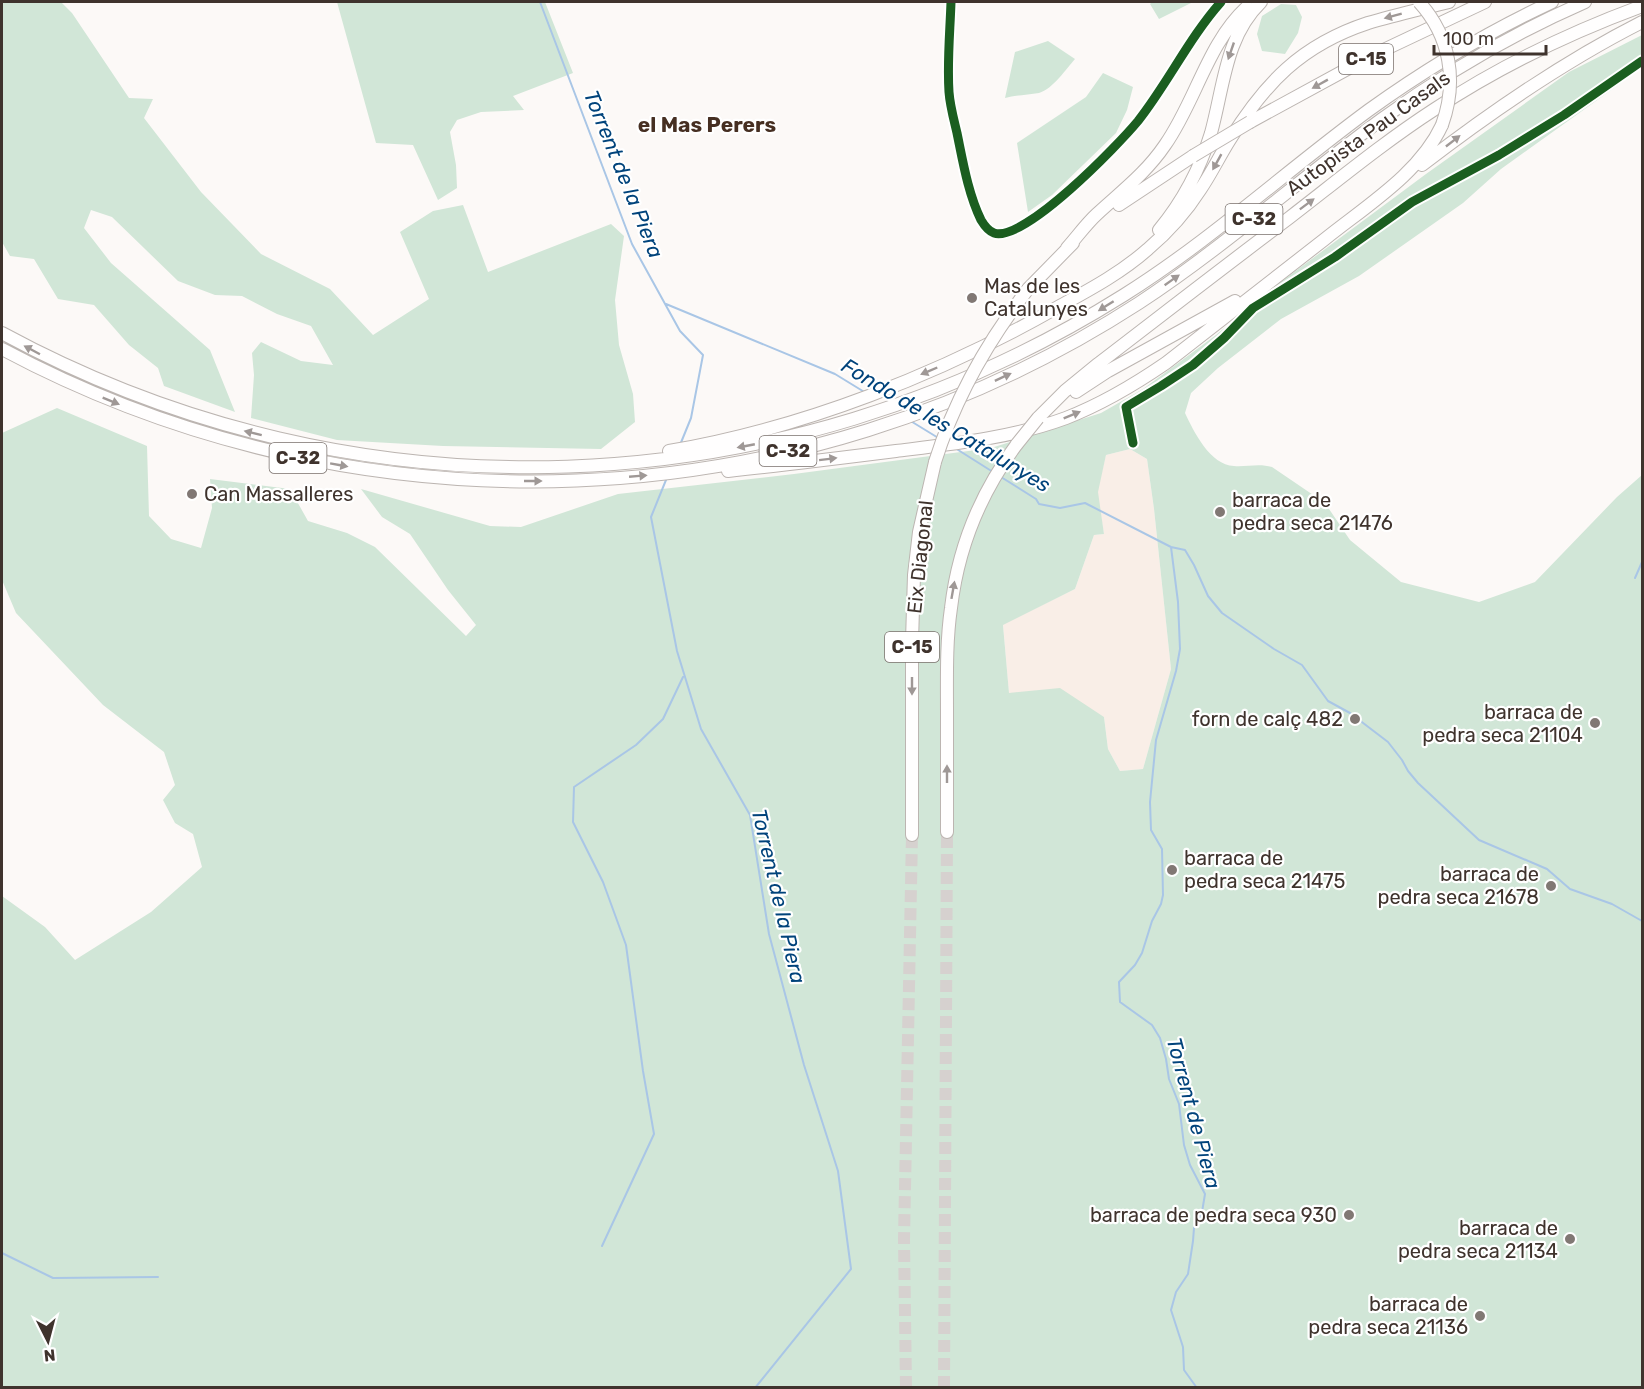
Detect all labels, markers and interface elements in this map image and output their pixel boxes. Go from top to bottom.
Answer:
one-way arrow [1384,12,1402,22]
scale bar [1434,18,1546,56]
text: 100 m [1443,28,1494,50]
one-way arrow [1225,42,1235,60]
road number: C-15 [1339,44,1393,74]
street label: Autopista Pau Casals [1281,66,1455,200]
one-way arrow [1311,79,1328,89]
water label: Torrent de la Piera [579,87,669,261]
district label: el Mas Perers [638,112,776,137]
one-way arrow [1446,136,1461,148]
one-way arrow [1212,154,1222,171]
one-way arrow [1299,199,1314,211]
road number: C-32 [1226,204,1282,234]
place label: Mas de les Catalunyes [984,274,1088,321]
one-way arrow [1163,274,1179,286]
marker: Mas de les Catalunyes [965,291,979,305]
one-way arrow [1098,301,1114,312]
one-way arrow [23,345,40,355]
water label: Fondo de les Catalunyes [837,353,1055,497]
one-way arrow [920,367,938,376]
one-way arrow [994,373,1011,382]
one-way arrow [103,396,121,406]
one-way arrow [1063,410,1081,419]
one-way arrow [244,427,262,437]
road number: C-32 [760,436,816,466]
one-way arrow [736,442,755,451]
road number: C-32 [270,443,326,473]
one-way arrow [819,455,838,464]
one-way arrow [330,461,349,470]
one-way arrow [629,471,648,481]
one-way arrow [524,476,543,486]
place label: Can Massalleres [204,482,353,506]
marker: Can Massalleres [185,487,199,501]
place label: barraca de pedra seca 21476 [1232,488,1393,535]
street label: Eix Diagonal [902,499,938,615]
marker: barraca de pedra seca 21476 [1213,505,1227,519]
one-way arrow [949,581,958,600]
road number: C-15 [885,632,939,662]
one-way arrow [907,677,917,696]
place label: barraca de pedra seca 21104 [1422,700,1583,747]
place label: forn de calç 482 [1192,707,1343,731]
marker: forn de calç 482 [1348,712,1362,726]
marker: barraca de pedra seca 21104 [1588,716,1602,730]
one-way arrow [942,764,952,783]
water label: Torrent de la Piera [747,806,811,986]
place label: barraca de pedra seca 21475 [1184,846,1345,893]
place label: barraca de pedra seca 21678 [1378,862,1539,909]
marker: barraca de pedra seca 21475 [1165,863,1179,877]
marker: barraca de pedra seca 21678 [1544,879,1558,893]
water label: Torrent de Piera [1162,1034,1226,1192]
place label: barraca de pedra seca 930 [1090,1203,1337,1227]
marker: barraca de pedra seca 930 [1342,1208,1356,1222]
place label: barraca de pedra seca 21134 [1398,1216,1558,1263]
marker: barraca de pedra seca 21134 [1563,1232,1577,1246]
place label: barraca de pedra seca 21136 [1308,1292,1468,1339]
marker: barraca de pedra seca 21136 [1473,1309,1487,1323]
north arrow [18,1311,78,1371]
text: N [43,1345,56,1365]

